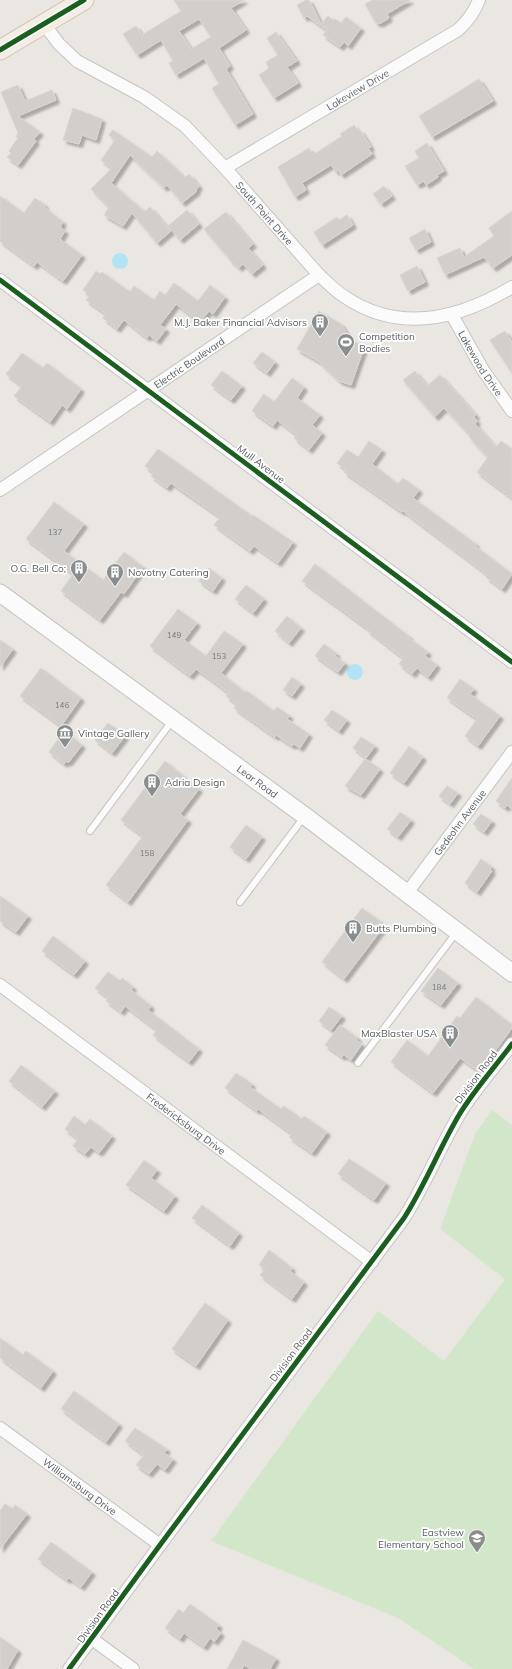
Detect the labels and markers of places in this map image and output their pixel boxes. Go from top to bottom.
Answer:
building icon: M.J. Baker Financial Advisors [310,312,330,337]
place label: M.J. Baker Financial Advisors [174,316,307,329]
place label: Competition Bodies [359,330,415,355]
sports icon: Competition Bodies [336,332,356,357]
building icon: O.G. Bell Co; [69,558,89,583]
place label: O.G. Bell Co; [10,562,66,575]
building icon: Novotny Catering [105,562,125,587]
place label: Novotny Catering [128,566,209,579]
museum icon: Vintage Gallery [55,723,75,748]
place label: Vintage Gallery [78,727,150,740]
building icon: Adria Design [142,772,162,797]
place label: Adria Design [165,776,225,789]
building icon: Butts Plumbing [343,918,363,943]
place label: Butts Plumbing [366,922,437,935]
building icon: MaxBlaster USA [440,1023,460,1048]
place label: MaxBlaster USA [361,1027,438,1040]
place label: Eastview Elementary School [378,1526,464,1551]
school or university icon: Eastview Elementary School [467,1528,487,1553]

